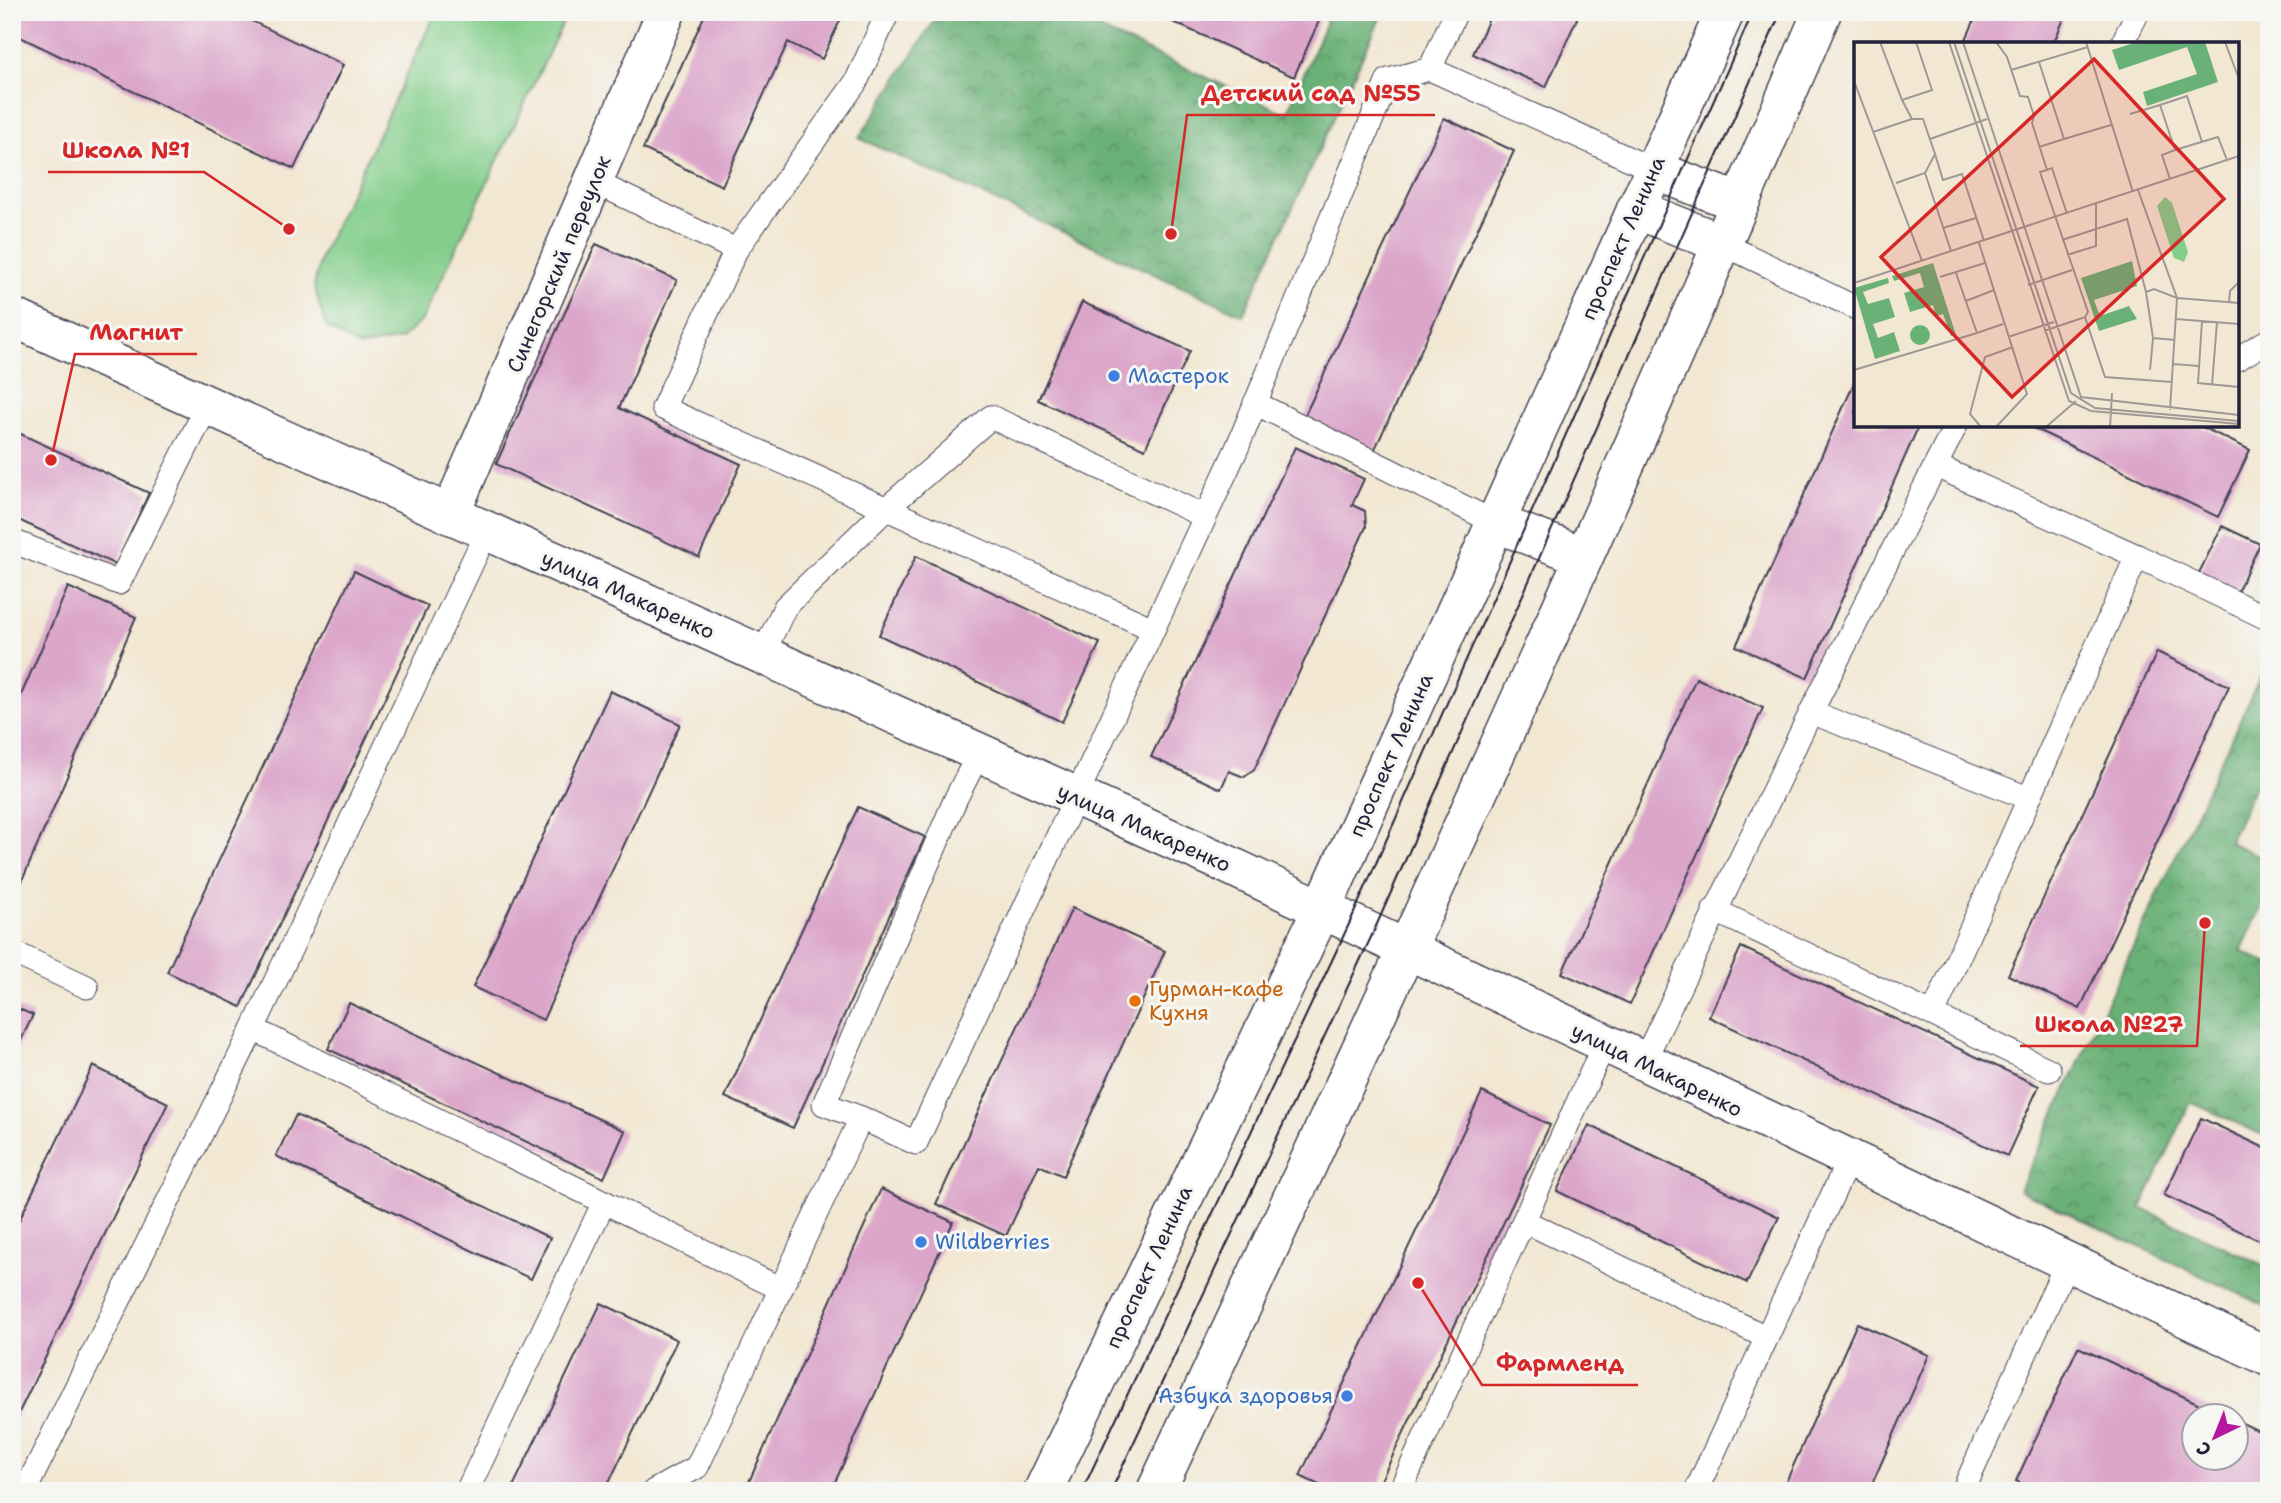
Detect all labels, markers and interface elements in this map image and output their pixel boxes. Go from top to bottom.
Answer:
inset map [1854,42,2239,427]
callout: Детский сад №55 [1187,71,1435,115]
text: Детский сад №55 [1201,78,1421,108]
callout: Школа №1 [48,128,204,172]
text: Школа №1 [62,135,190,165]
street label: Синегорский переулок [500,151,618,377]
street label: проспект Ленина [1574,152,1672,324]
callout: Магнит [75,310,197,354]
text: Магнит [89,317,183,347]
place label: Мастерок [1128,362,1229,390]
marker: Мастерок [1106,368,1122,384]
street label: улица Макаренко [537,544,719,646]
street label: проспект Ленина [1342,669,1440,841]
street label: улица Макаренко [1053,777,1235,879]
place label: Гурман-кафе Кухня [1149,975,1284,1027]
marker: Гурман-кафе Кухня [1127,993,1143,1009]
callout: Школа №27 [2020,1002,2197,1046]
text: Школа №27 [2035,1009,2183,1039]
street label: улица Макаренко [1567,1016,1747,1124]
street label: проспект Ленина [1099,1181,1199,1353]
place label: Wildberries [935,1228,1050,1256]
marker: Wildberries [913,1234,929,1250]
callout: Фармленд [1482,1341,1638,1385]
text: Фармленд [1496,1348,1624,1378]
place label: Азбука здоровья [1158,1382,1333,1410]
marker: Азбука здоровья [1339,1388,1355,1404]
north arrow [2180,1402,2250,1472]
text: С [2191,1436,2217,1462]

